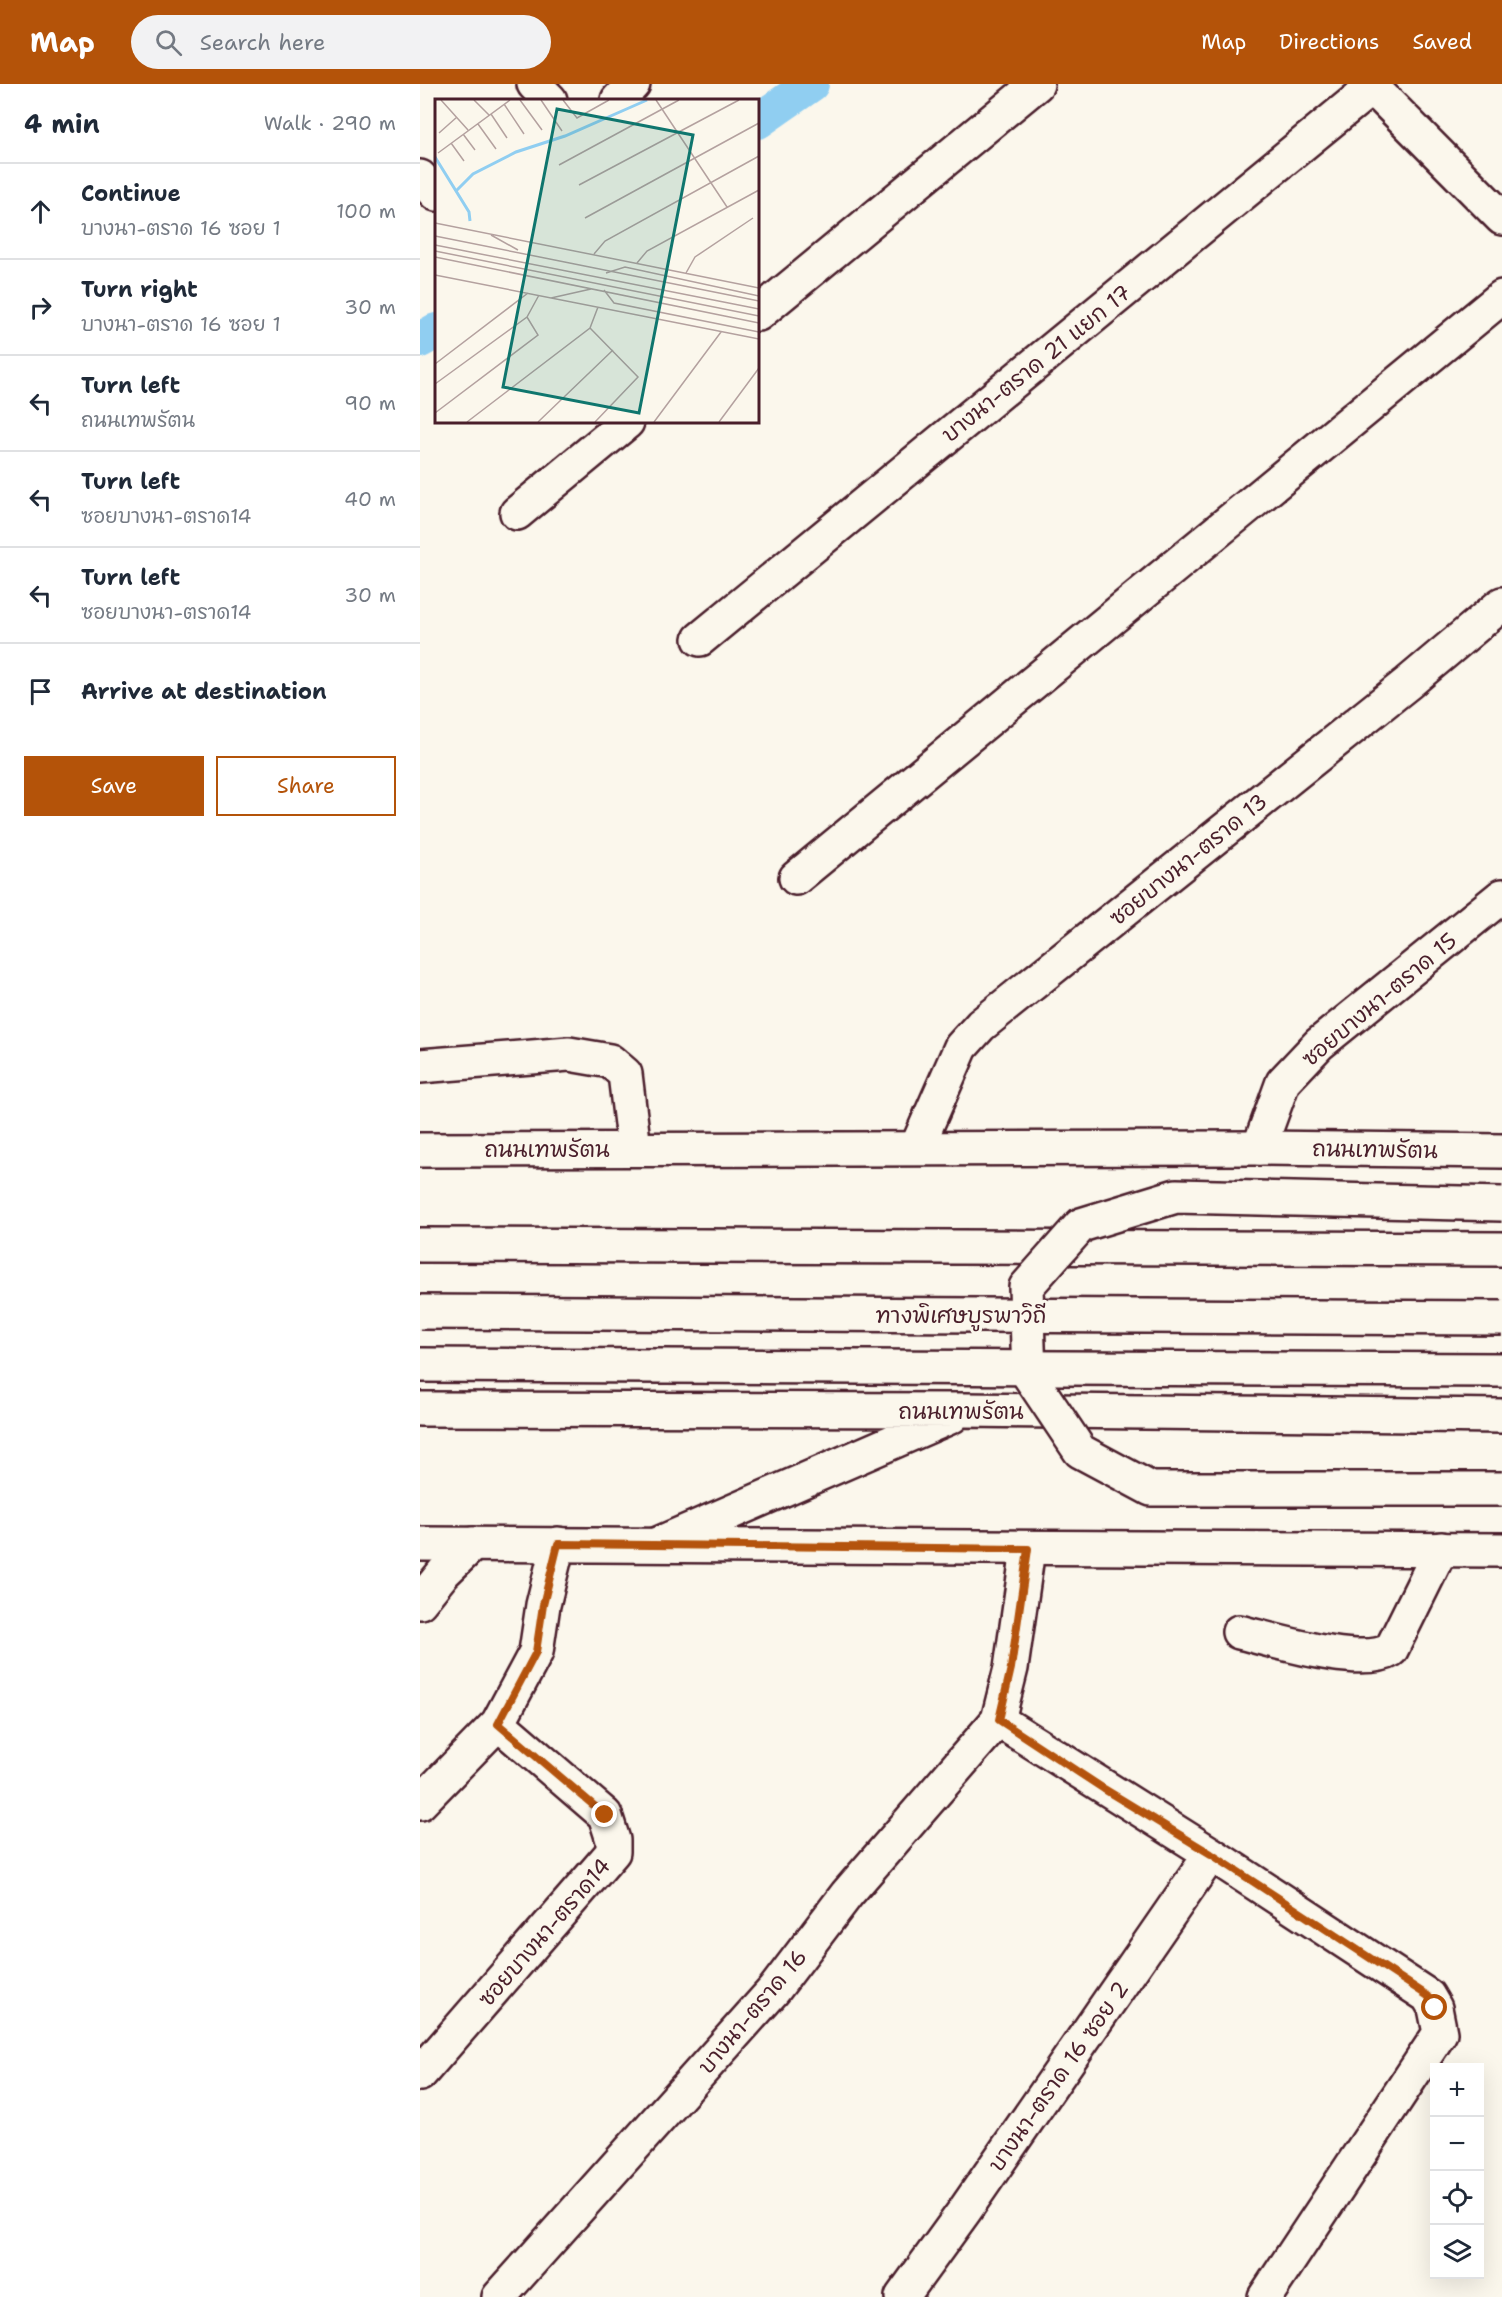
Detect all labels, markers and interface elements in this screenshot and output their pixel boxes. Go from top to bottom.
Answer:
search box [131,15,551,69]
text: Map [30,23,95,61]
icon: search [152,26,185,59]
text: Search here [200,28,325,57]
text: Map [1201,28,1246,56]
text: Directions [1279,28,1379,56]
text: Saved [1412,28,1472,56]
inset map [435,99,759,423]
text: 4 min [24,106,100,141]
text: Walk · 290 m [264,110,396,136]
text: Continue [81,179,181,208]
icon: ahead [24,195,57,228]
text: 100 m [336,198,396,224]
text: บางนา-ตราด 16 ซอย 1 [81,215,281,241]
text: Turn right [81,275,198,304]
street label: บางนา-ตราด 21 แยก 17 [936,278,1137,449]
icon: right [24,291,57,324]
text: 30 m [344,294,396,320]
text: บางนา-ตราด 16 ซอย 1 [81,311,281,337]
text: Turn left [81,371,180,400]
icon: left [24,387,57,420]
text: 90 m [344,390,396,416]
text: ถนนเทพรัตน [81,407,195,433]
text: Turn left [81,467,180,496]
icon: left [24,483,57,516]
text: 40 m [344,486,396,512]
text: ซอยบางนา-ตราด14 [81,503,252,529]
text: Turn left [81,563,180,592]
icon: left [24,579,57,612]
text: 30 m [344,582,396,608]
text: ซอยบางนา-ตราด14 [81,599,252,625]
icon: arrive [24,675,57,708]
text: Arrive at destination [81,677,327,706]
button: Save [24,756,204,816]
button: Share [216,756,396,816]
street label: ซอยบางนา-ตราด 13 [1103,787,1273,932]
street label: ซอยบางนา-ตราด 15 [1296,926,1463,1073]
street label: ถนนเทพรัตน [1312,1134,1438,1165]
street label: ถนนเทพรัตน [484,1135,610,1164]
street label: ทางพิเศษบูรพาวิถี [876,1301,1046,1332]
street label: ถนนเทพรัตน [898,1397,1024,1426]
route end [591,1801,617,1827]
street label: ซอยบางนา-ตราด14 [472,1852,617,2013]
street label: บางนา-ตราด 16 [692,1943,813,2080]
street label: บางนา-ตราด 16 ซอย 2 [982,1975,1135,2177]
route start [1421,1994,1447,2020]
map controls [1430,2063,1484,2279]
button: + [1430,2063,1484,2117]
button: − [1430,2117,1484,2171]
button: locate [1430,2171,1484,2225]
button: layers [1430,2225,1484,2279]

